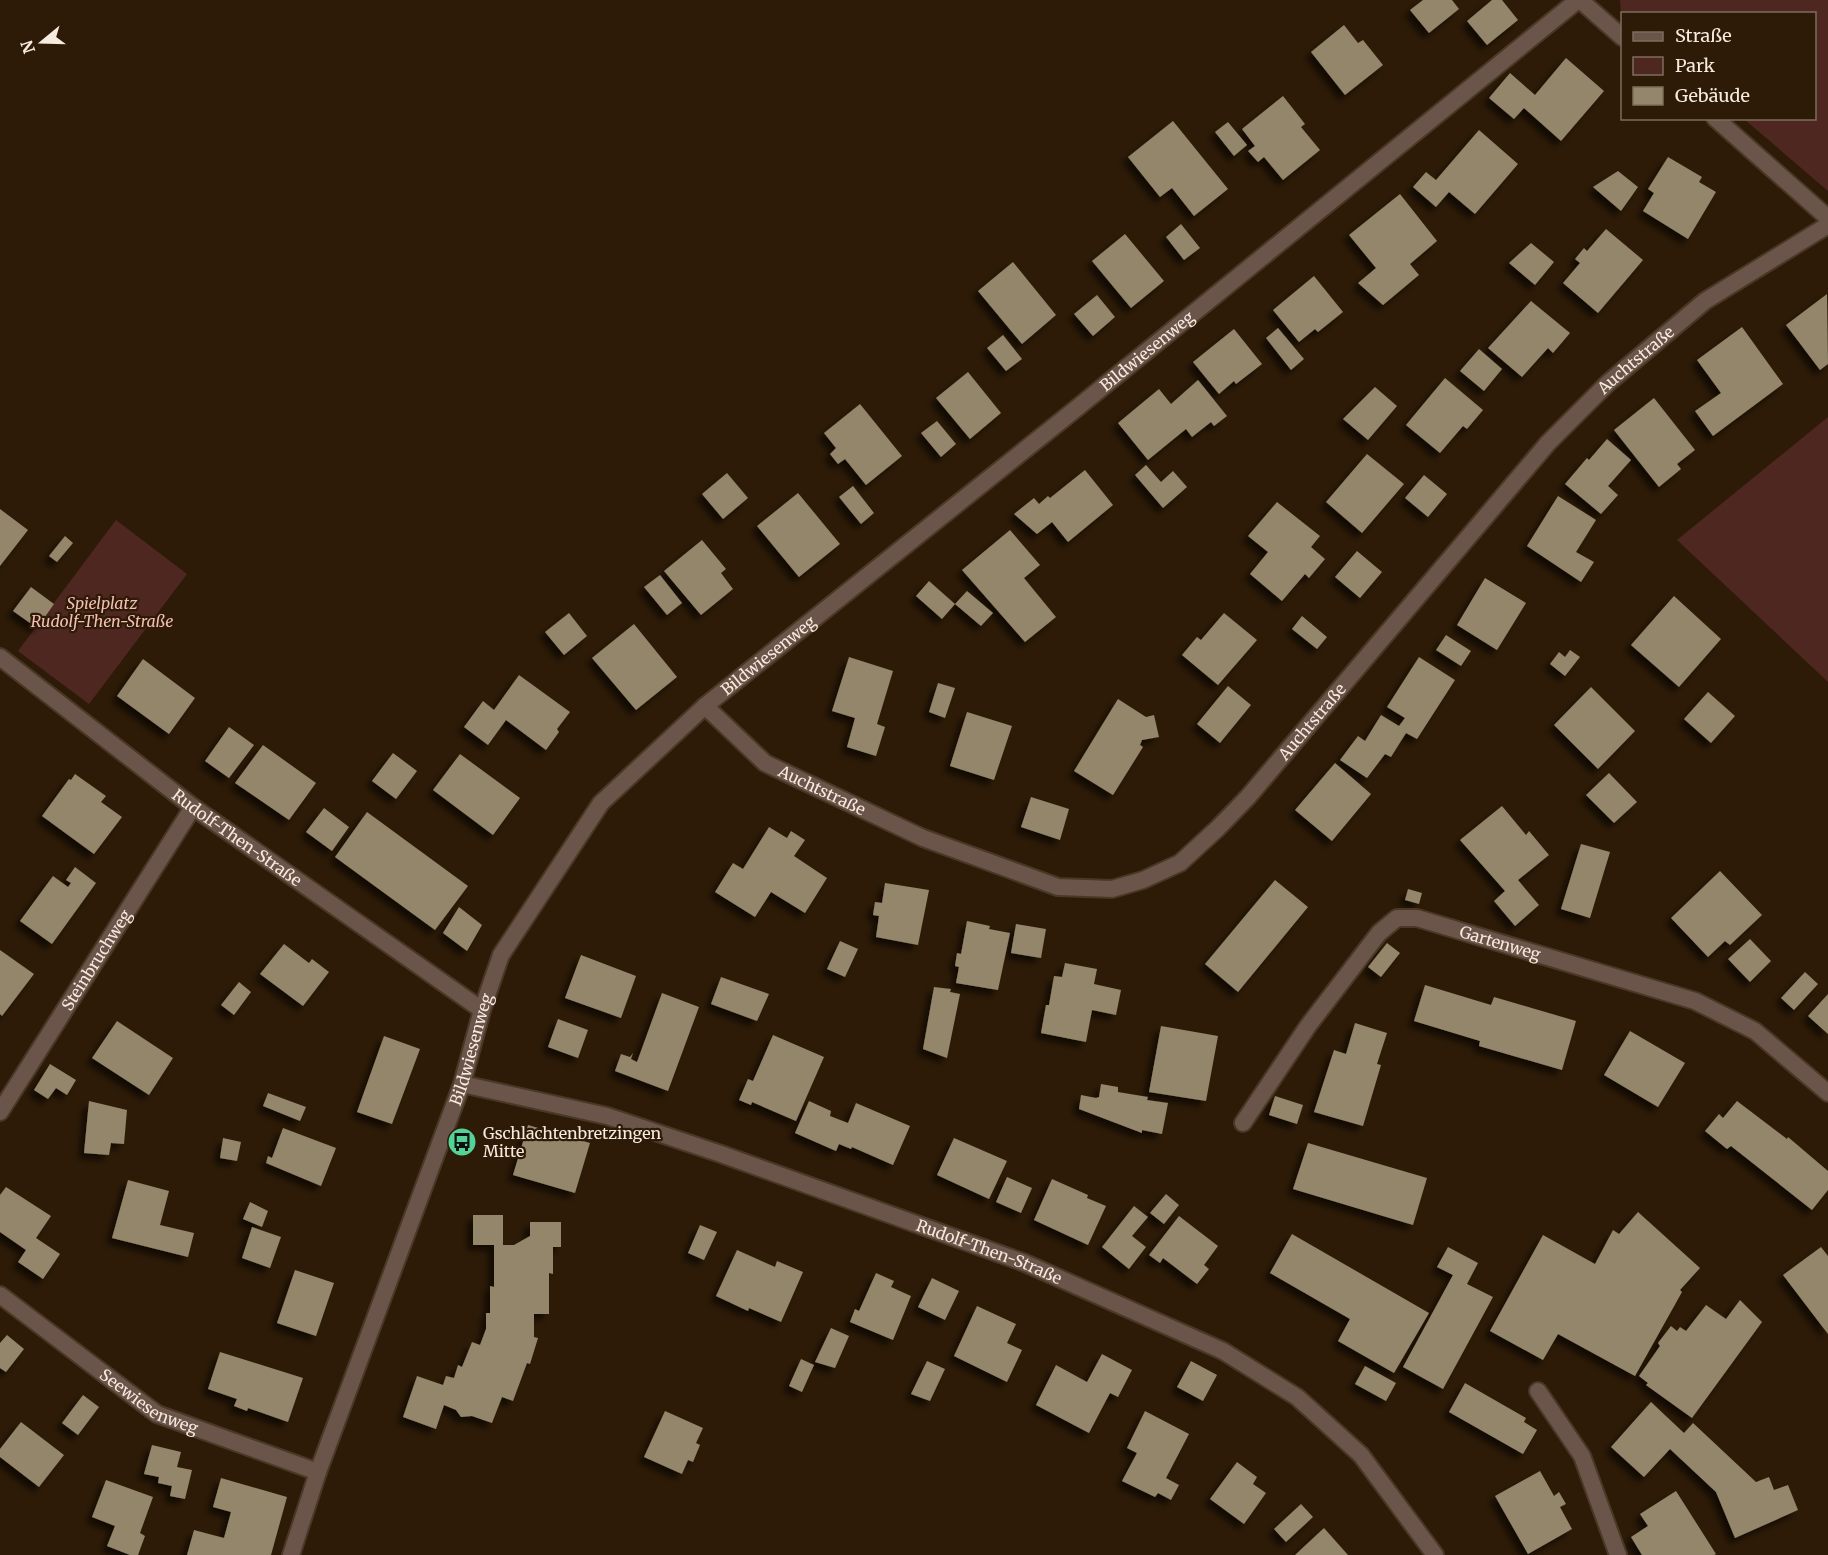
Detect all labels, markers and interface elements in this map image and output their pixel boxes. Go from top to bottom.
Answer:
north arrow [12,12,72,72]
legend [1621,12,1816,120]
text: Straße [1675,24,1732,47]
text: N [16,37,39,56]
text: Park [1675,54,1716,77]
text: Gebäude [1675,84,1750,107]
street label: Bildwiesenweg [1096,306,1198,395]
street label: Auchtstraße [1592,322,1678,399]
park label: Spielplatz Rudolf-Then-Straße [31,593,173,631]
street label: Bildwiesenweg [717,611,820,699]
street label: Auchtstraße [1273,679,1350,765]
street label: Auchtstraße [774,760,869,819]
street label: Rudolf-Then-Straße [168,785,306,890]
street label: Steinbruchweg [57,905,136,1014]
street label: Gartenweg [1457,921,1543,964]
street label: Bildwiesenweg [445,990,497,1108]
place label: Gschlachtenbretzingen Mitte [483,1123,662,1161]
bus stop icon: Gschlachtenbretzingen Mitte [446,1126,478,1158]
street label: Rudolf-Then-Straße [914,1215,1065,1288]
street label: Seewiesenweg [96,1364,201,1438]

